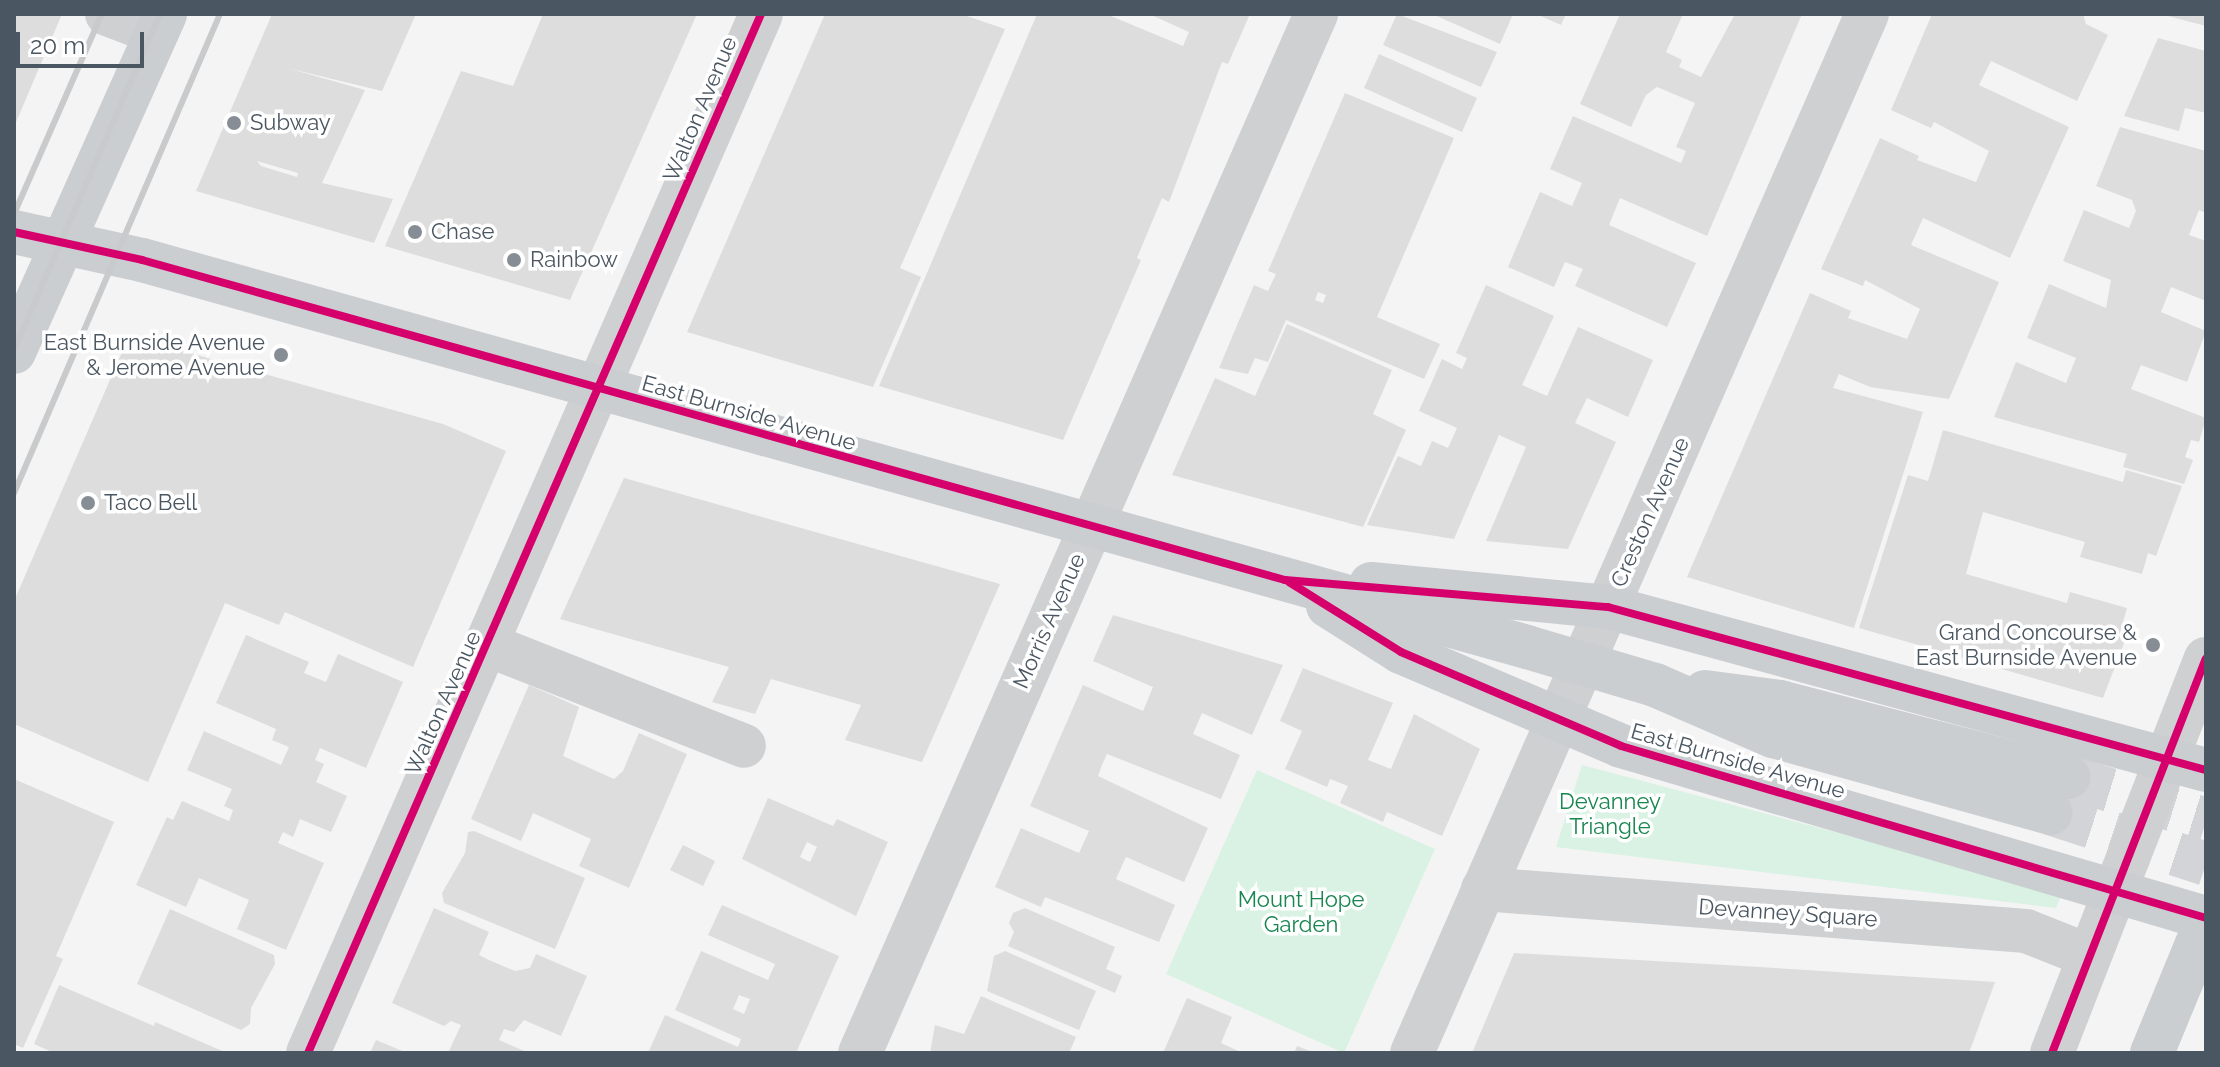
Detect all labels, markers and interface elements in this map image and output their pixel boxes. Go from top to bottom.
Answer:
scale bar [20,16,148,66]
text: 20 m [30,31,85,60]
street label: Walton Avenue [657,32,743,186]
place label: Subway [250,110,331,136]
marker: Subway [225,114,243,132]
place label: Chase [431,219,494,245]
marker: Chase [406,223,424,241]
place label: Rainbow [530,247,618,273]
marker: Rainbow [505,251,523,269]
place label: East Burnside Avenue & Jerome Avenue [43,329,265,380]
marker: East Burnside Avenue & Jerome Avenue [272,346,290,364]
street label: East Burnside Avenue [639,370,859,456]
street label: Creston Avenue [1605,433,1695,591]
place label: Taco Bell [104,490,197,516]
marker: Taco Bell [79,494,97,512]
street label: Morris Avenue [1007,549,1091,693]
place label: Grand Concourse & East Burnside Avenue [1915,619,2137,670]
street label: Walton Avenue [399,627,487,779]
marker: Grand Concourse & East Burnside Avenue [2144,636,2162,654]
street label: East Burnside Avenue [1628,718,1848,804]
park label: Devanney Triangle [1559,788,1661,840]
park label: Mount Hope Garden [1238,886,1364,938]
street label: Devanney Square [1697,894,1879,932]

